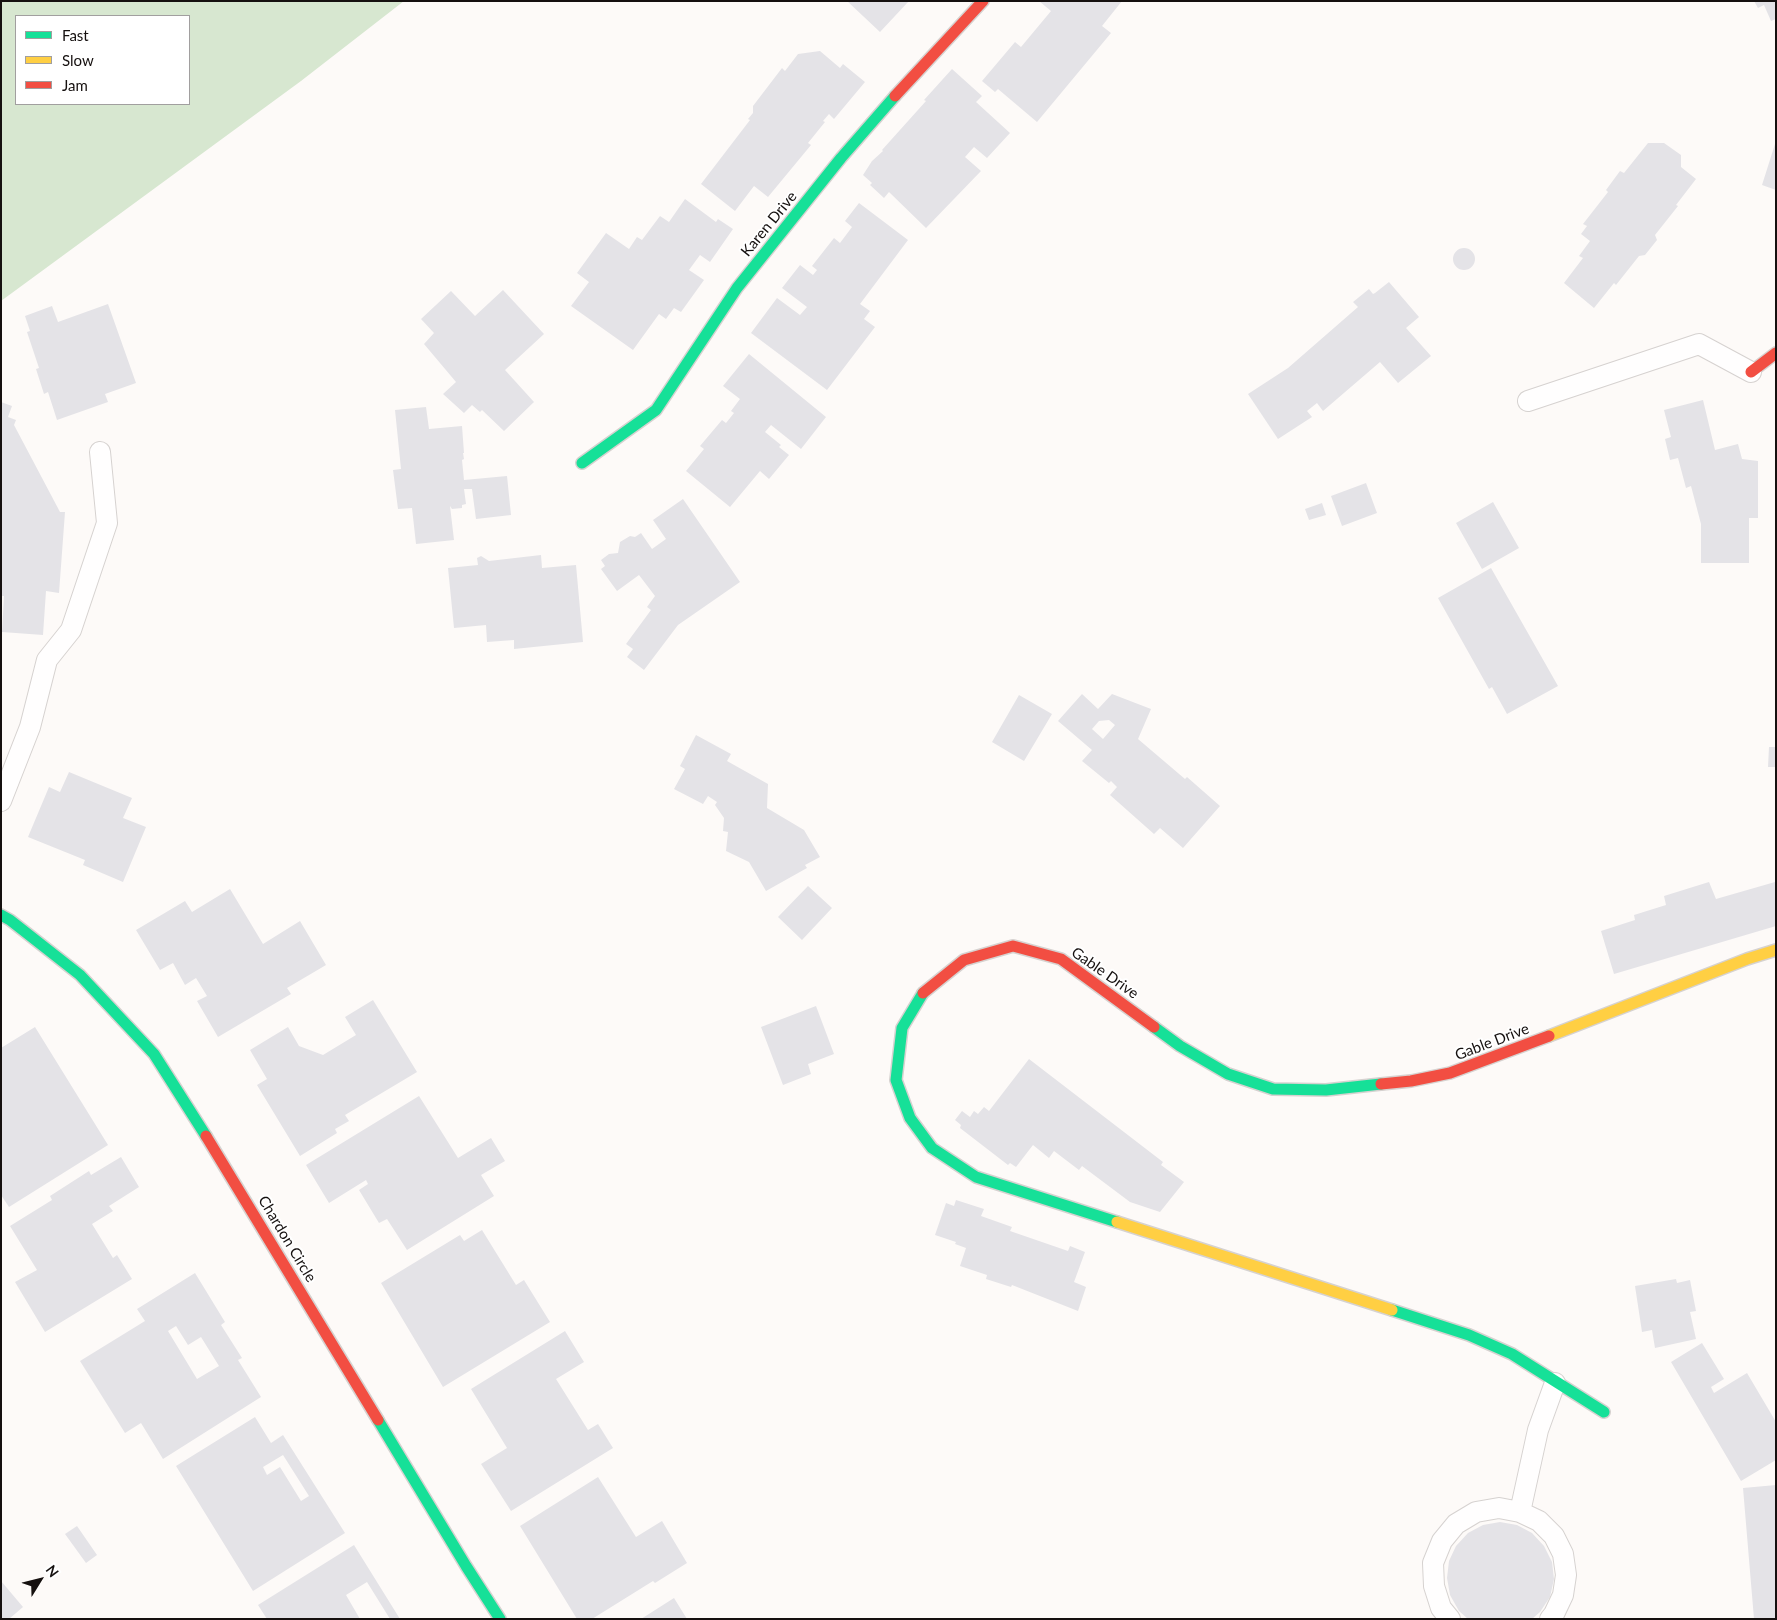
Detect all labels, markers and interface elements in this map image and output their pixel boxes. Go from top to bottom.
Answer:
legend [15,15,190,105]
text: Fast [62,26,89,44]
text: Slow [62,51,94,69]
text: Jam [62,76,88,94]
street label: Karen Drive [737,188,801,260]
street label: Gable Drive [1068,943,1142,1003]
street label: Gable Drive [1452,1020,1532,1064]
street label: Chardon Circle [254,1193,320,1285]
north arrow [15,1555,65,1605]
text: N [42,1562,63,1580]

